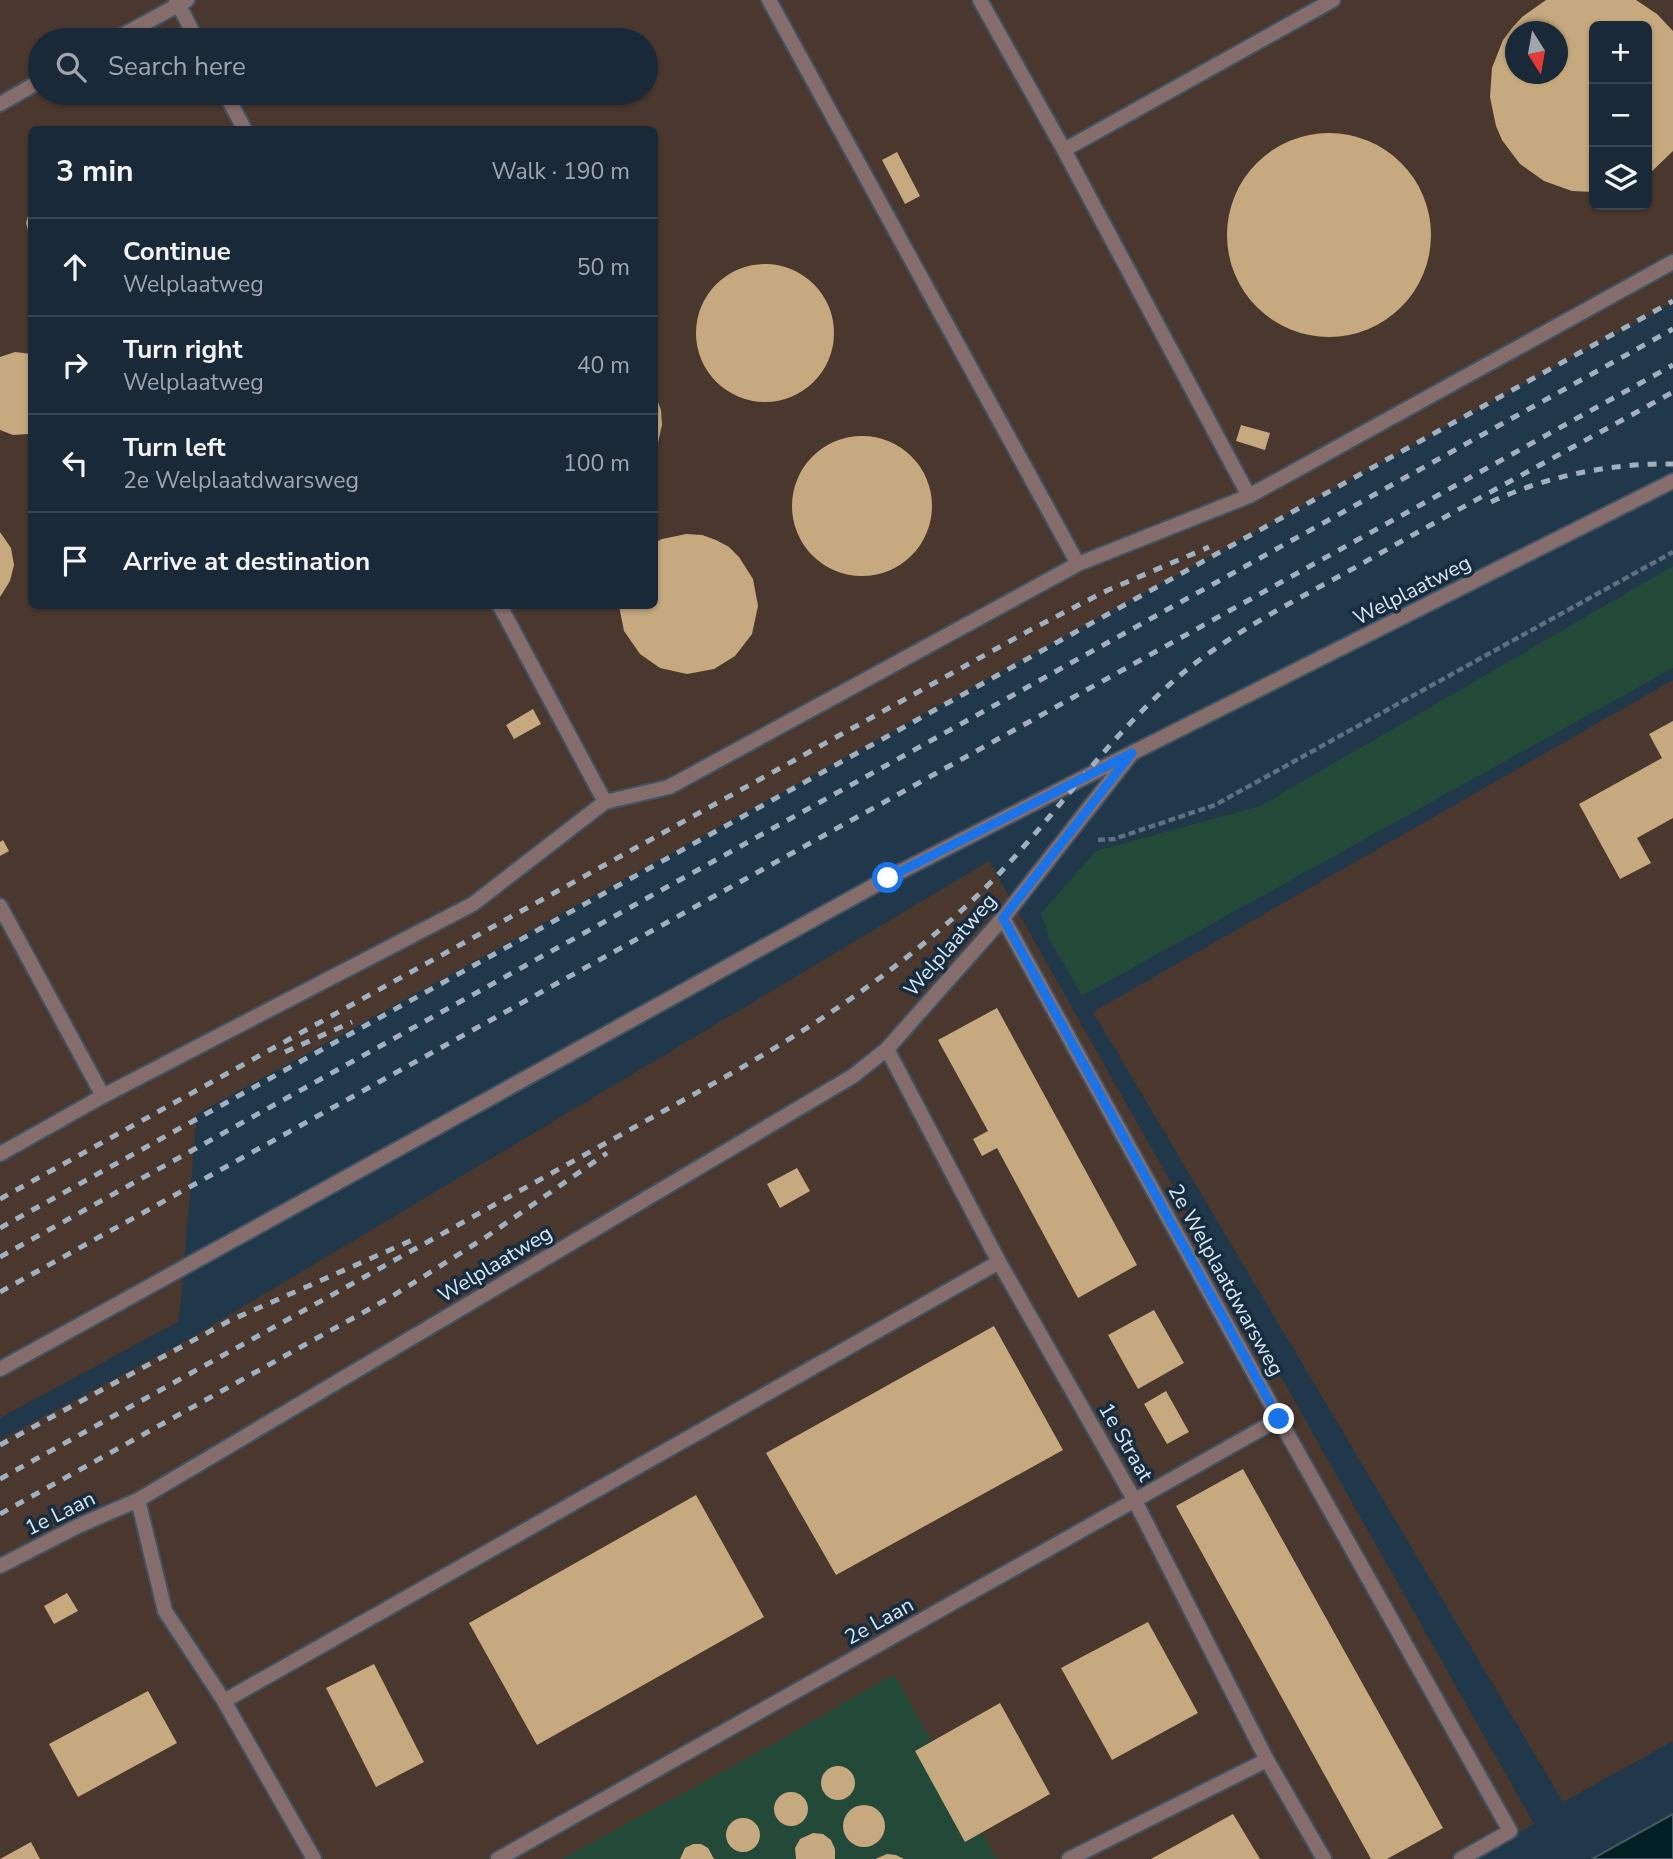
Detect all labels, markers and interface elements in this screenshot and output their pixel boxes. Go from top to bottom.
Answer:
north arrow [1505,21,1568,84]
map controls [1589,21,1652,210]
button: + [1589,21,1652,84]
search box [28,28,658,105]
icon: search [52,48,90,86]
text: Search here [108,49,246,84]
button: − [1589,84,1652,147]
button: layers [1589,147,1652,210]
text: 3 min [56,151,134,192]
text: Walk · 190 m [491,156,630,187]
text: Continue [123,234,231,269]
icon: ahead [56,248,94,286]
text: 50 m [577,252,630,283]
text: Welplaatweg [123,269,264,300]
text: Turn right [123,332,242,367]
icon: right [56,346,94,384]
text: 40 m [577,350,630,381]
text: Welplaatweg [123,367,264,398]
text: Turn left [123,430,226,465]
icon: left [56,444,94,482]
text: 100 m [563,448,630,479]
text: 2e Welplaatdwarsweg [123,465,359,496]
icon: arrive [56,542,94,580]
text: Arrive at destination [123,544,370,579]
street label: Welplaatweg [1348,548,1476,632]
route start [872,862,903,893]
street label: Welplaatweg [897,887,1003,1003]
street label: 2e Welplaatdwarsweg [1162,1179,1290,1381]
street label: Welplaatweg [433,1219,557,1309]
street label: 1e Straat [1092,1398,1160,1487]
route end [1263,1403,1294,1434]
street label: 1e Laan [20,1484,100,1542]
street label: 2e Laan [840,1591,918,1651]

